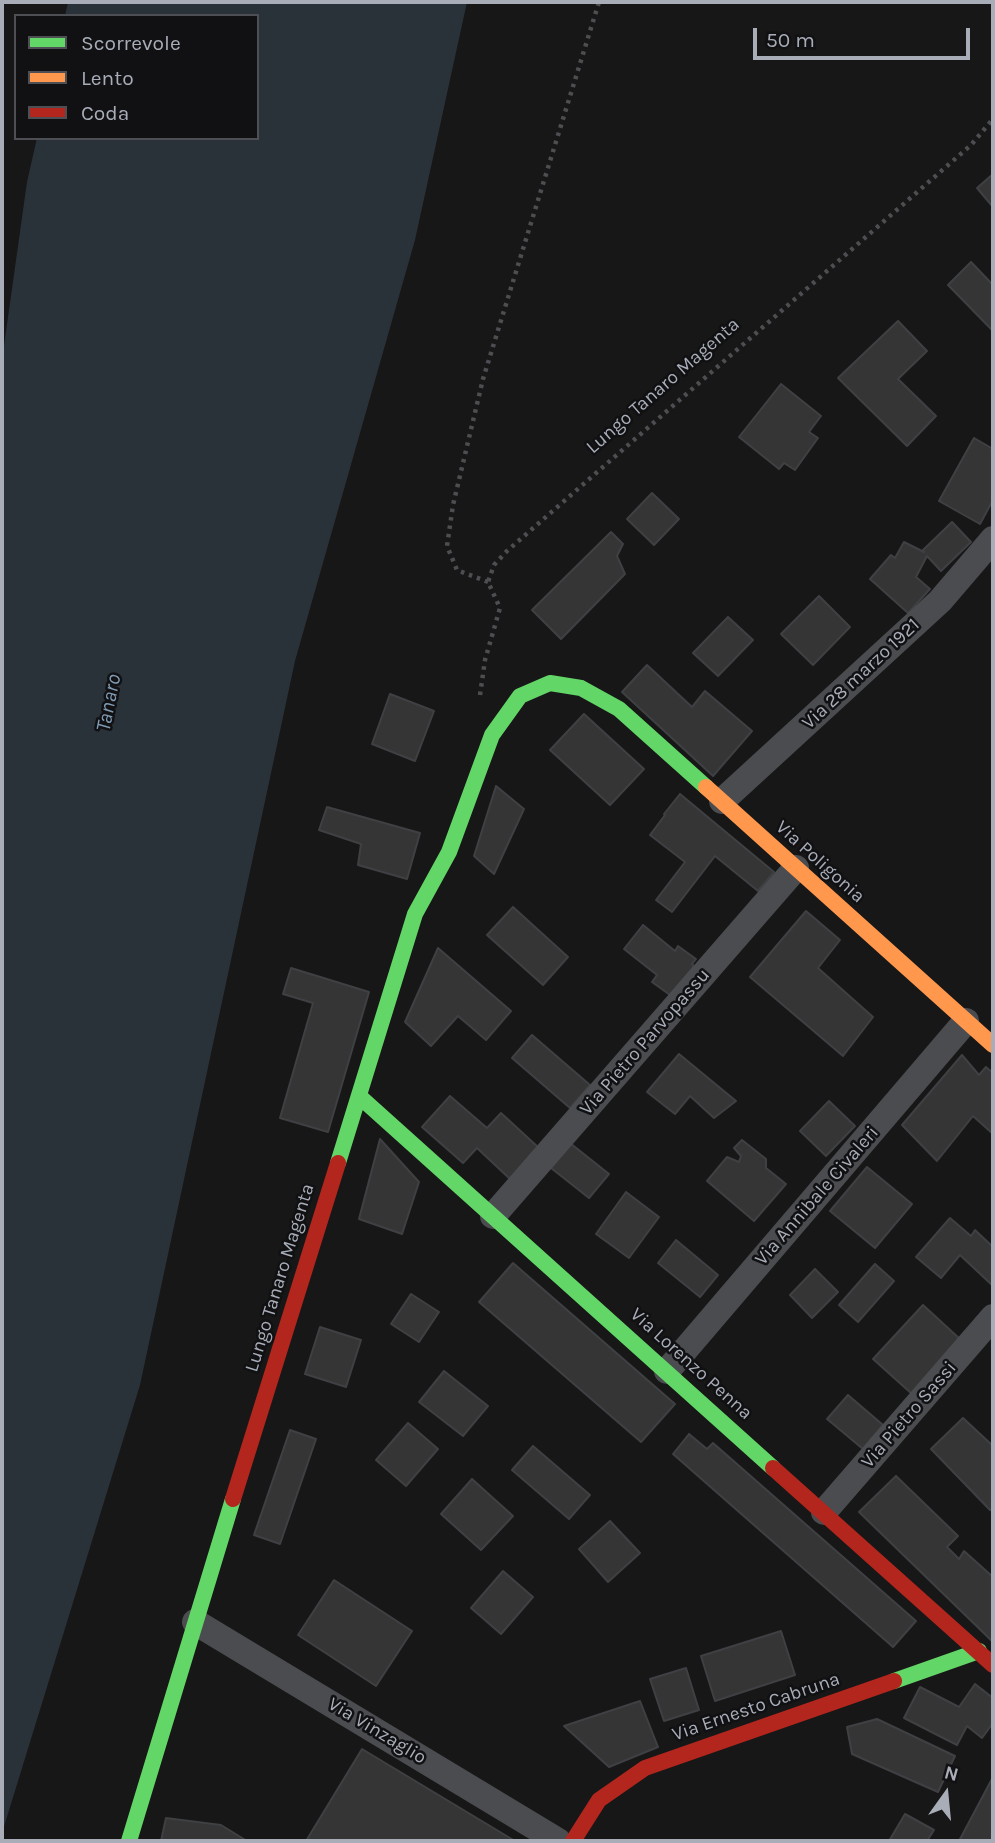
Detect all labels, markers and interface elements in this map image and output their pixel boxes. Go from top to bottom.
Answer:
legend [14,14,259,140]
scale bar [757,14,974,58]
text: 50 m [766,28,815,52]
text: Scorrevole [81,31,181,55]
text: Lento [81,66,134,90]
text: Coda [81,101,129,125]
street label: Lungo Tanaro Magenta [582,313,744,459]
street label: Via 28 marzo 1921 [798,614,924,734]
water label: Tanaro [91,672,127,734]
street label: Via Poligonia [771,816,869,908]
street label: Via Pietro Parvopassu [575,964,715,1120]
street label: Via Annibale Civaleri [750,1122,884,1270]
street label: Lungo Tanaro Magenta [241,1181,319,1375]
street label: Via Lorenzo Penna [625,1303,757,1425]
street label: Via Pietro Sassi [857,1357,961,1473]
street label: Via Ernesto Cabruna [669,1668,843,1746]
street label: Via Vinzaglio [324,1693,430,1769]
north arrow [911,1759,981,1829]
text: N [942,1761,961,1786]

